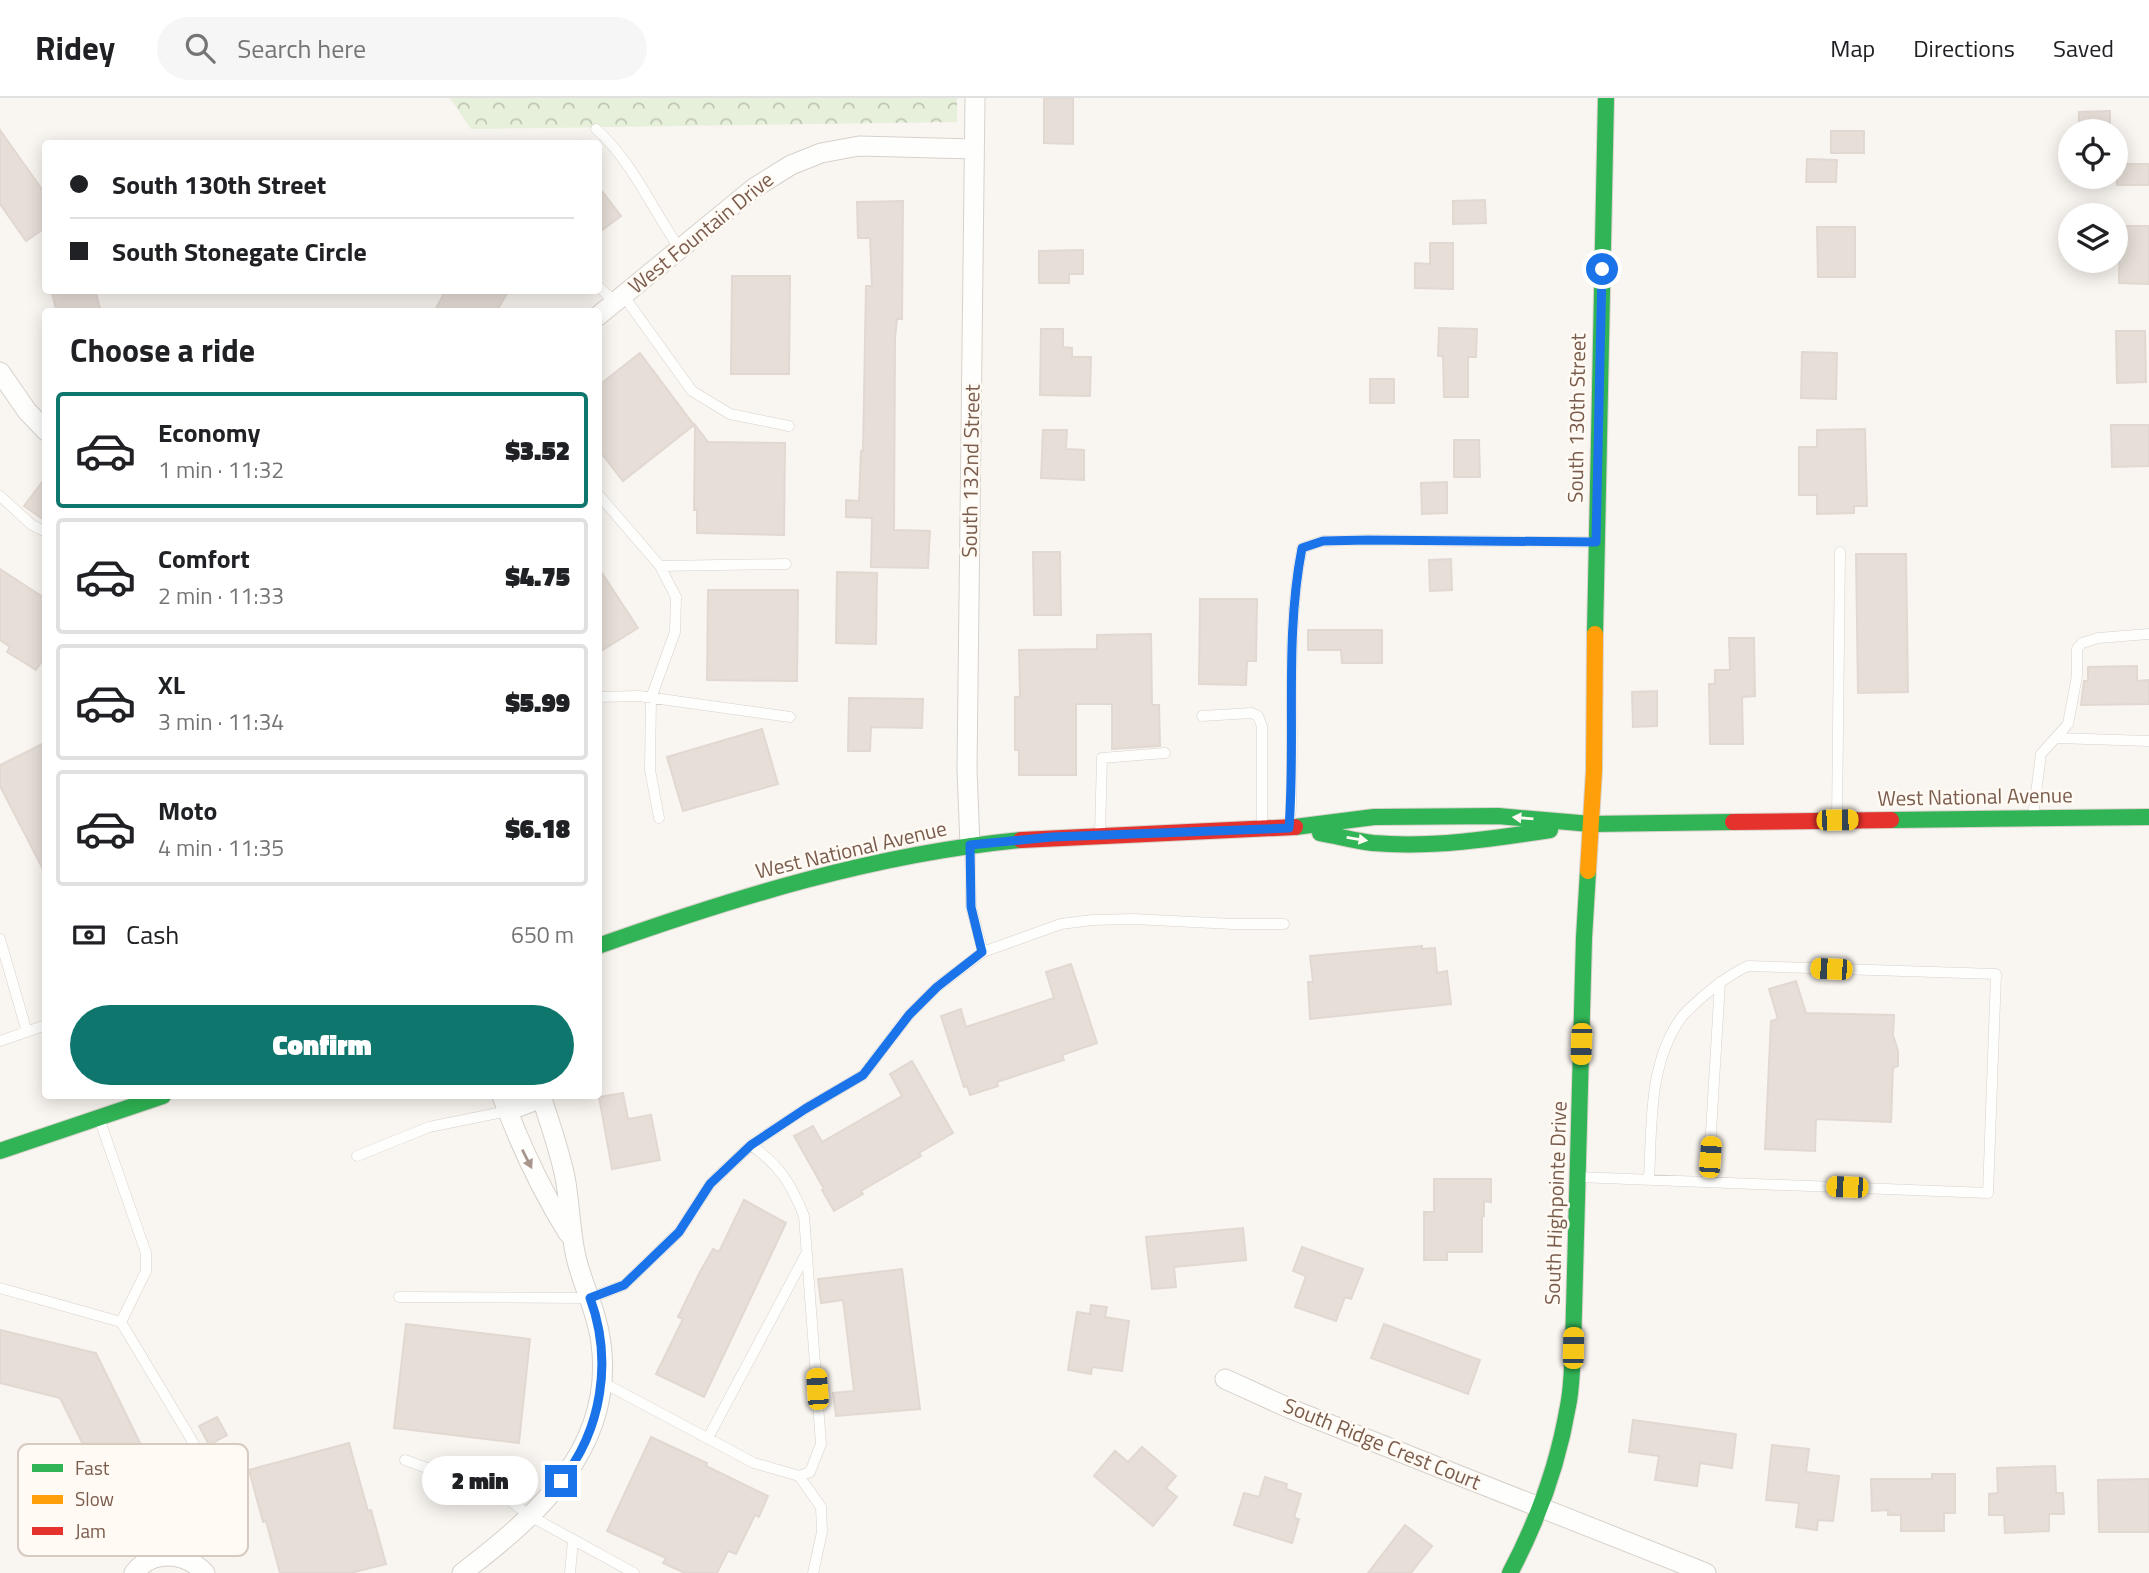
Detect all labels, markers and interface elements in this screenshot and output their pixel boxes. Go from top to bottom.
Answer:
search box [157,17,647,80]
text: Ridey [35,23,115,73]
icon: search [181,29,219,67]
text: Search here [237,29,366,68]
text: Map [1830,30,1875,66]
text: Directions [1913,30,2015,66]
text: Saved [2053,30,2114,66]
map controls [2058,119,2128,273]
button: locate [2058,119,2128,189]
street label: West Fountain Drive [621,163,780,301]
text: South 130th Street [112,165,326,204]
button: layers [2058,203,2128,273]
text: South Stonegate Circle [112,232,367,271]
route start [1586,253,1618,285]
text: Choose a ride [70,326,255,374]
street label: South 130th Street [1559,332,1593,503]
street label: South 132nd Street [952,383,988,558]
text: Economy [158,413,260,452]
icon: car [74,419,137,482]
text: $3.52 [505,431,570,470]
text: 1 min · 11:32 [158,452,284,487]
text: Comfort [158,539,250,578]
icon: car [74,545,137,608]
text: $4.75 [505,557,570,596]
text: 2 min · 11:33 [158,578,284,613]
text: XL [158,665,185,704]
icon: car [74,671,137,734]
text: $5.99 [505,683,570,722]
text: 3 min · 11:34 [158,704,284,739]
street label: West National Avenue [1877,778,2073,814]
text: Moto [158,791,217,830]
icon: car [74,797,137,860]
text: $6.18 [505,809,570,848]
car [1816,809,1859,831]
street label: West National Avenue [752,811,950,887]
one-way arrow [1512,812,1534,823]
text: 4 min · 11:35 [158,830,284,865]
one-way arrow [1346,834,1368,845]
text: Cash [126,915,179,954]
icon: cash [70,916,108,954]
text: 650 m [511,917,574,952]
car [1810,958,1853,980]
button: Confirm [70,1005,574,1085]
car [1570,1023,1593,1065]
street label: South Highpointe Drive [1535,1100,1575,1306]
car [1699,1135,1722,1179]
one-way arrow [521,1149,532,1169]
car [1826,1176,1869,1198]
car [1563,1327,1584,1369]
car [806,1367,829,1411]
street label: South Ridge Crest Court [1279,1389,1486,1498]
legend [18,1444,248,1556]
text: Fast [75,1453,110,1482]
callout: 2 min [421,1456,536,1506]
text: 2 min [451,1463,509,1498]
route end [545,1465,577,1497]
text: Slow [75,1484,114,1513]
text: Jam [75,1516,106,1545]

